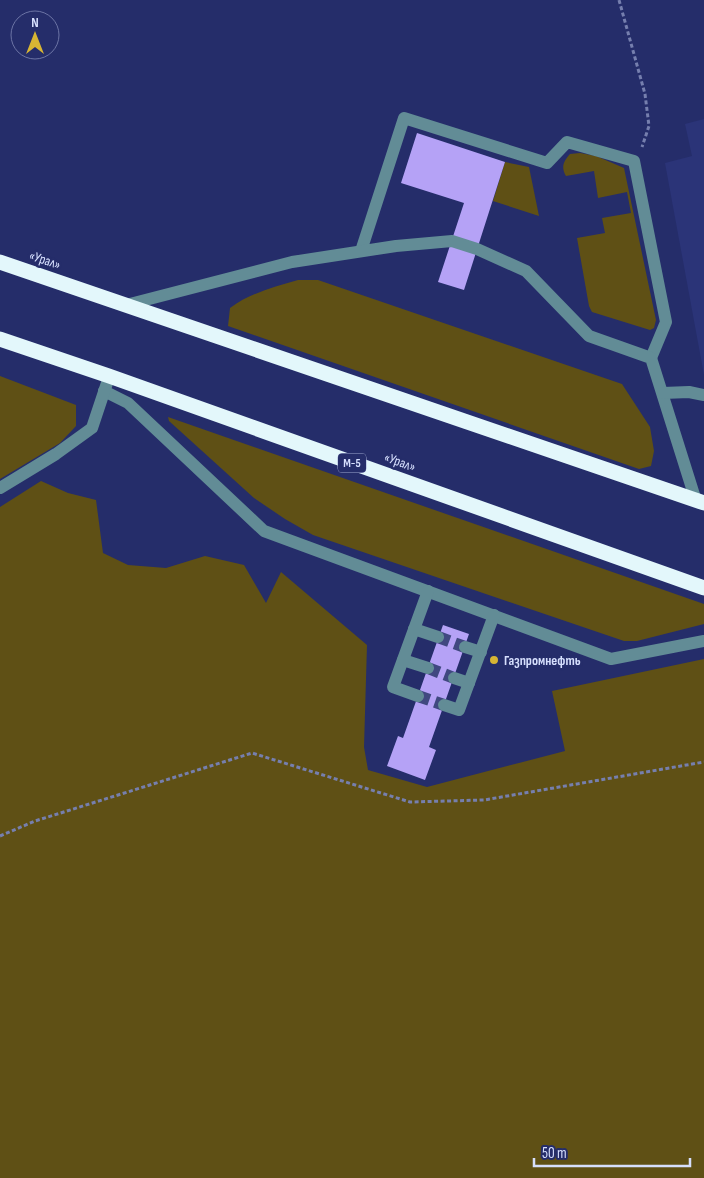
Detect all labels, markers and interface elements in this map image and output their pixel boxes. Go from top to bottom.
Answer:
north arrow [10,10,60,60]
text: N [31,14,39,31]
street label: «Урал» [27,247,63,273]
street label: «Урал» [382,448,418,476]
road number: М-5 [338,453,366,472]
place label: Газпромнефть [504,652,581,669]
marker: Газпромнефть [488,654,500,666]
scale bar [534,1136,690,1168]
text: 50 m [542,1144,567,1163]

